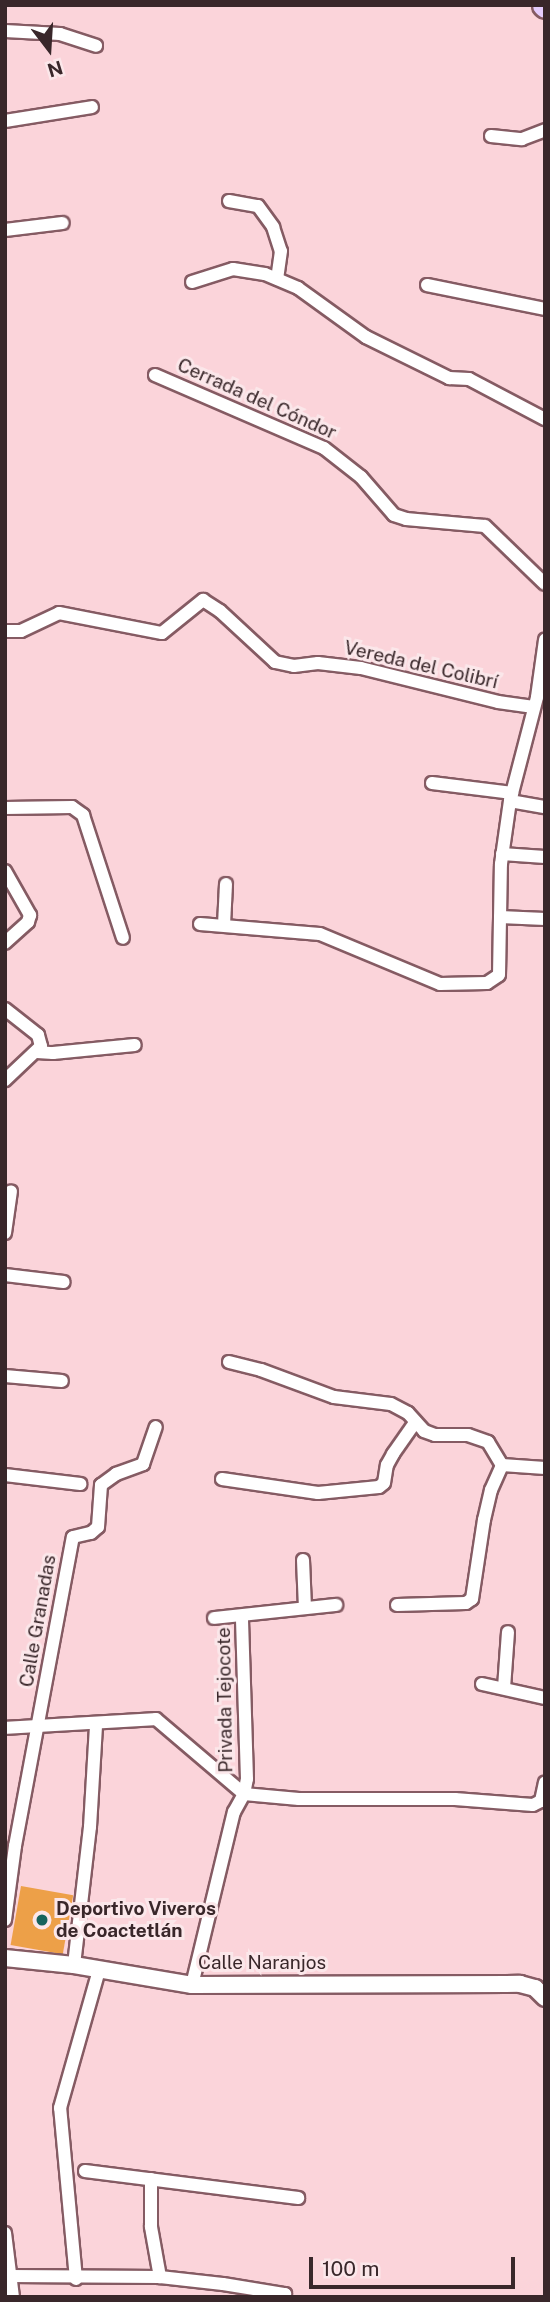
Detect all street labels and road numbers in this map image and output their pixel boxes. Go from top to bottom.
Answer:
street label: Cerrada del Cóndor [174,354,340,444]
street label: Vereda del Colibrí [342,636,500,694]
street label: Calle Granadas [15,1553,61,1689]
street label: Privada Tejocote [212,1627,238,1773]
street label: Calle Naranjos [198,1952,326,1974]

